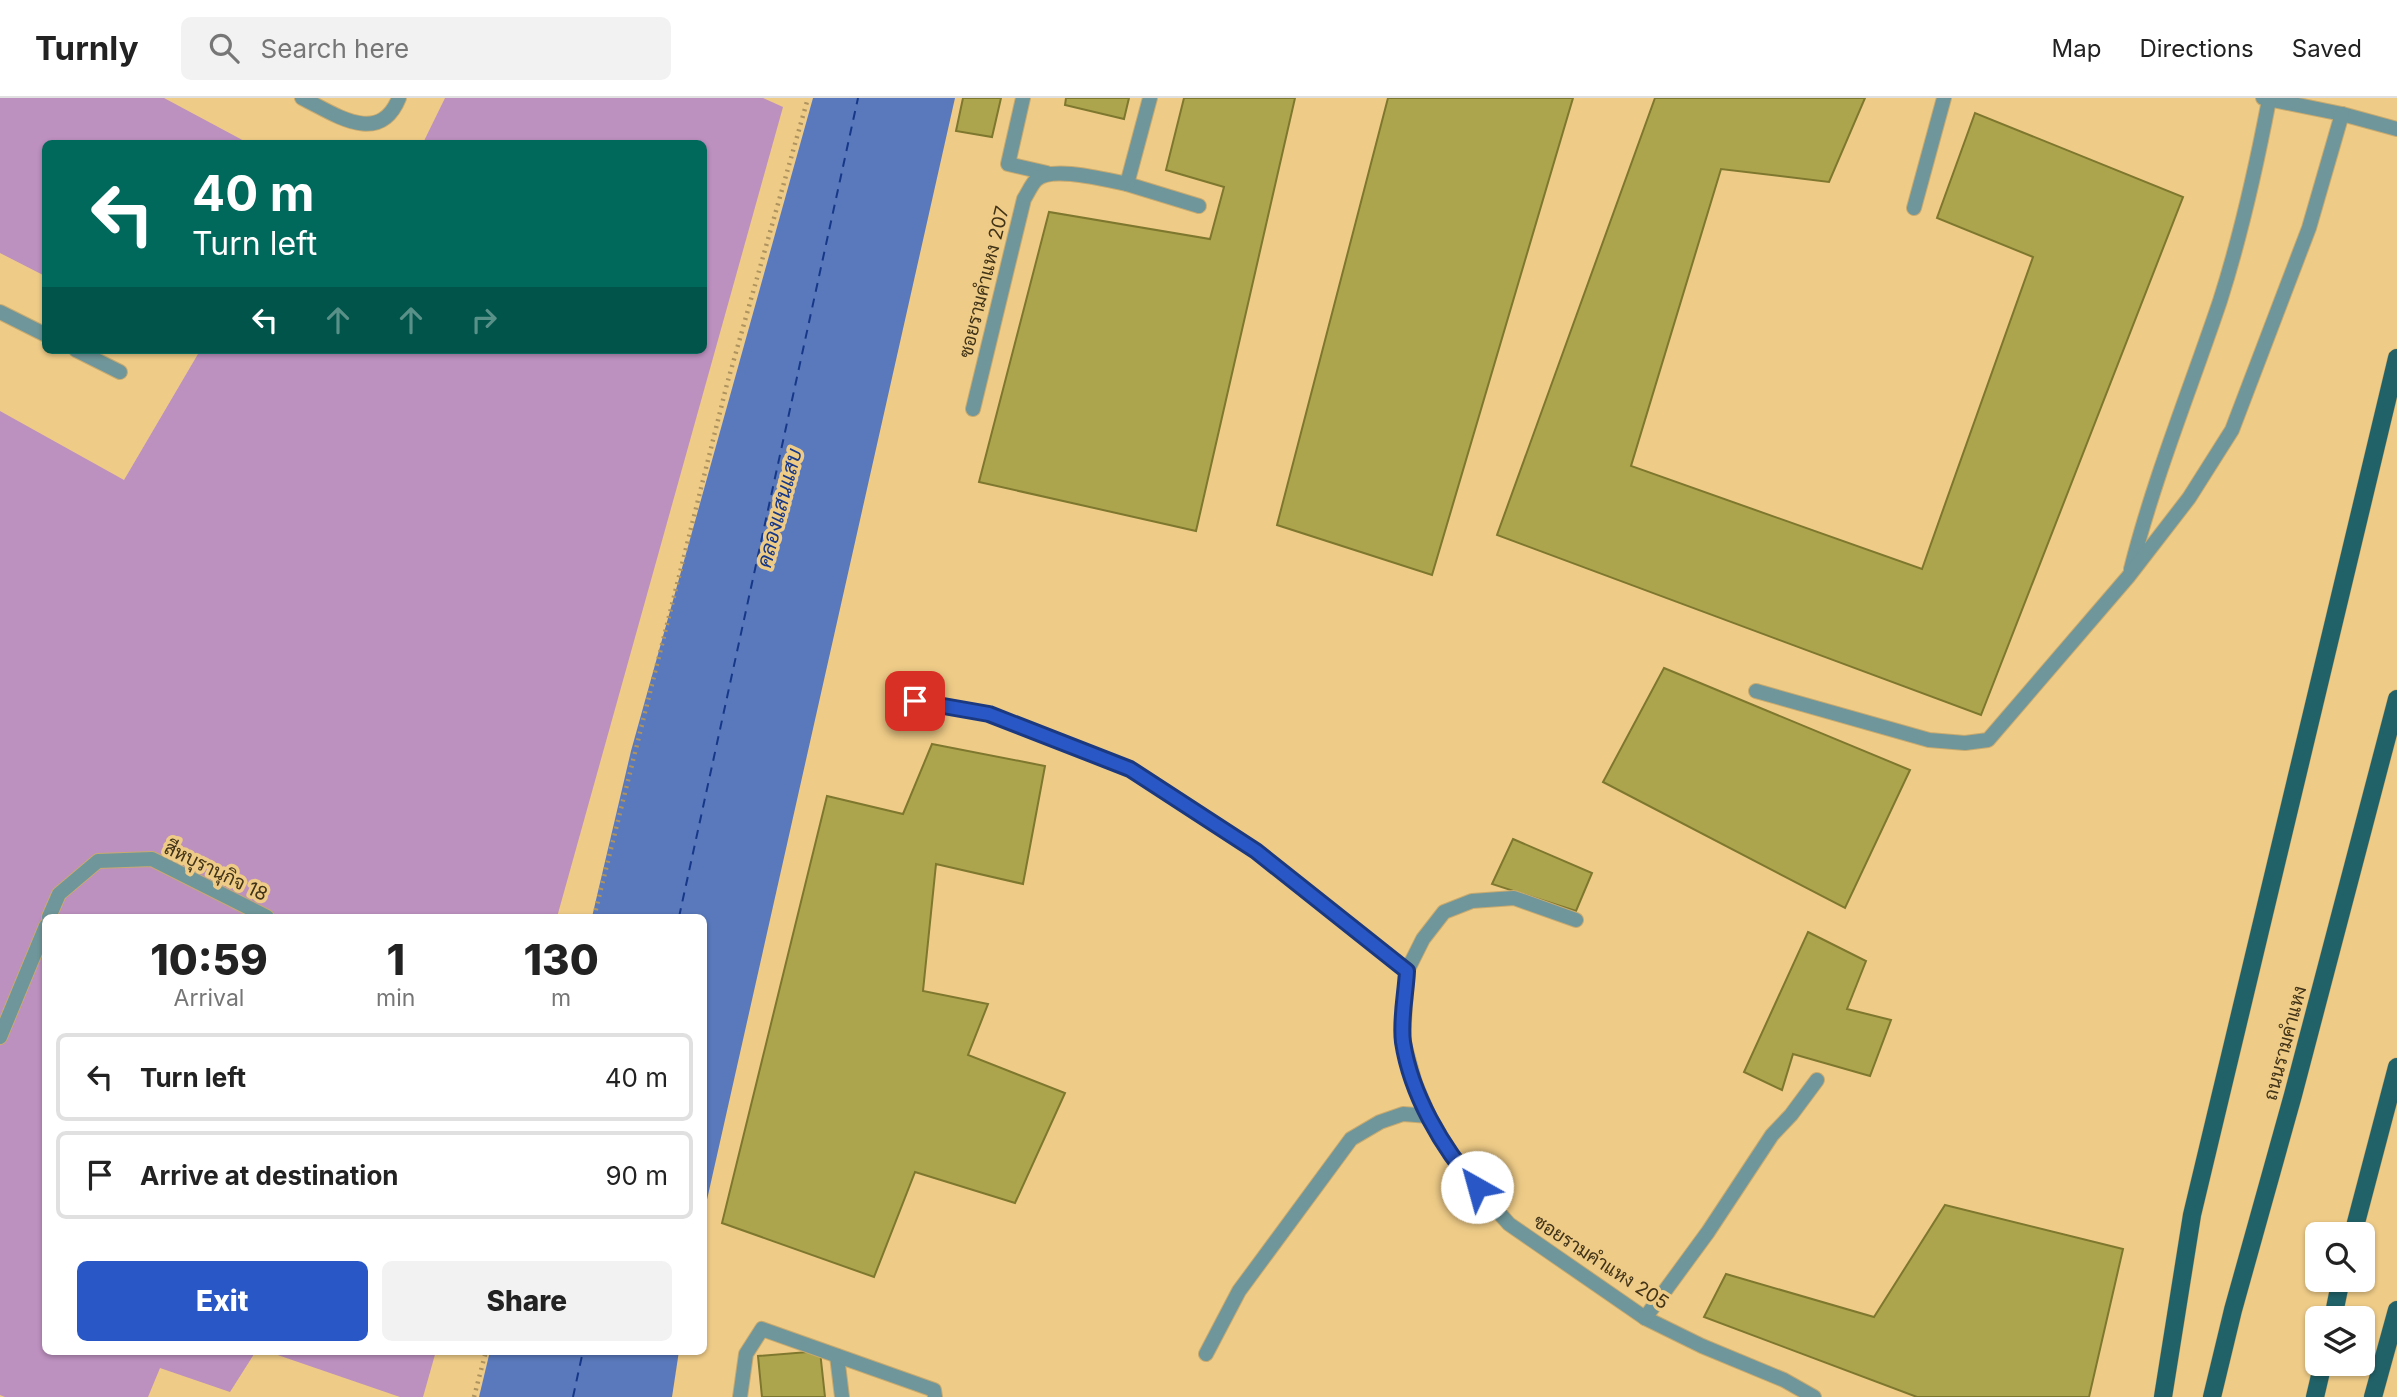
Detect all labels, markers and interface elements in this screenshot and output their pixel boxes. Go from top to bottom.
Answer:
search box [181,17,671,80]
text: Turnly [35,28,139,68]
icon: search [205,29,243,67]
text: Search here [261,33,409,64]
text: Map [2052,34,2101,63]
text: Directions [2139,34,2254,63]
text: Saved [2292,34,2362,63]
text: 40 m [192,164,315,223]
icon: left [77,168,168,259]
street label: ซอยรามคำแหง 207 [954,204,1014,360]
text: Turn left [192,224,317,263]
icon: left [246,301,284,339]
icon: ahead [319,301,357,339]
icon: ahead [392,301,430,339]
icon: right [465,301,503,339]
water label: คลองแสนแสบ [751,445,807,570]
pin [885,671,945,731]
icon: arrive [896,682,934,720]
street label: สีหบุรานุกิจ 18 [160,835,272,907]
text: 10:59 [150,934,268,985]
text: 1 [386,934,405,985]
text: 130 [524,934,599,985]
street label: ถนนรามคำแหง [2259,983,2311,1103]
text: Arrival [174,984,244,1012]
text: min [376,984,415,1012]
text: m [551,984,571,1012]
icon: left [81,1058,119,1096]
text: Turn left [140,1062,246,1093]
text: 40 m [605,1062,668,1093]
position arrow [1440,1150,1514,1224]
icon: arrive [81,1156,119,1194]
text: Arrive at destination [140,1160,399,1191]
text: 90 m [605,1160,668,1191]
street label: ซอยรามคำแหง 205 [1529,1210,1673,1314]
map controls [2305,1222,2375,1376]
button: search [2305,1222,2375,1292]
button: Exit [77,1261,368,1341]
button: Share [382,1261,672,1341]
button: layers [2305,1306,2375,1376]

